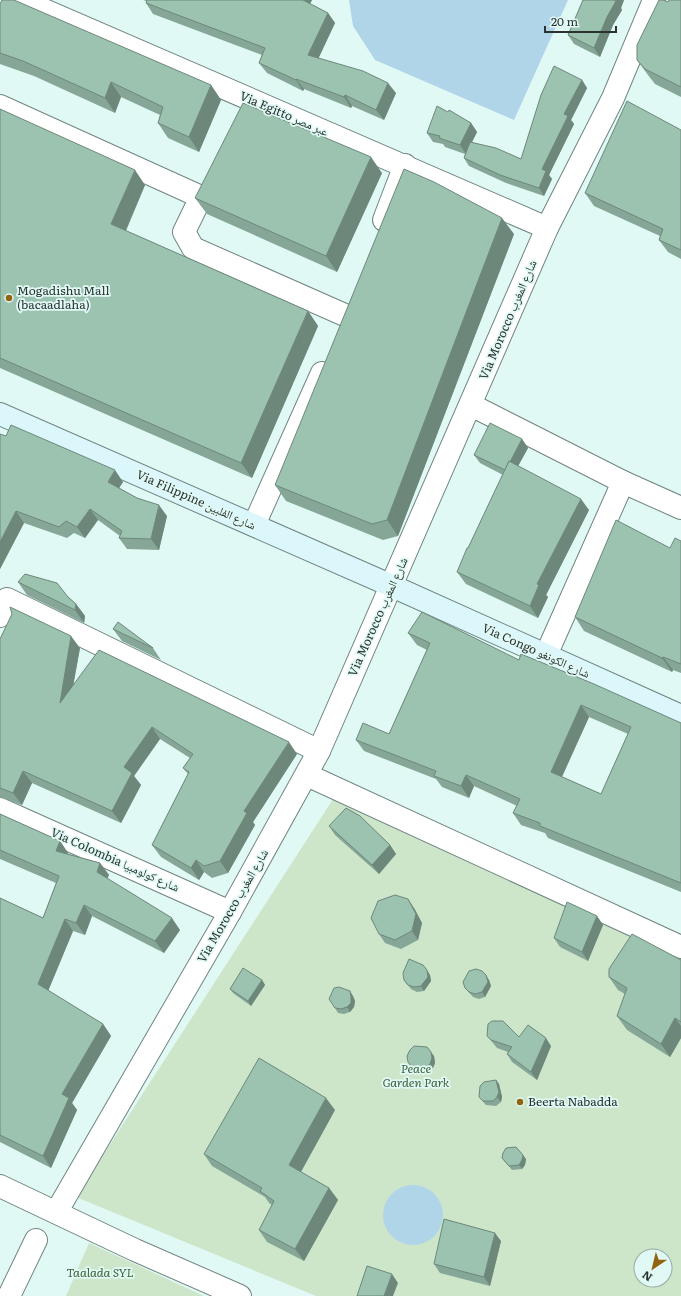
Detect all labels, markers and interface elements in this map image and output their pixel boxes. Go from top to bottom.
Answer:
scale bar [545,8,616,34]
text: 20 m [551,12,578,30]
street label: Via Egitto عبر مصر [237,86,332,140]
street label: Via Morocco شارع المغرب [474,257,541,382]
place label: Mogadishu Mall (bacaadlaha) [17,281,110,313]
marker: Mogadishu Mall (bacaadlaha) [4,293,14,303]
street label: Via Filippine شارع الفلبين [134,465,259,534]
street label: Via Morocco شارع المغرب [343,554,412,679]
street label: Via Congo شارع الكونغو [480,618,593,682]
street label: Via Colombia شارع كولومبيا [48,823,183,896]
street label: Via Morocco شارع المغرب [192,845,272,966]
park label: Peace Garden Park [383,1059,450,1091]
place label: Beerta Nabadda [528,1092,618,1110]
marker: Beerta Nabadda [515,1097,525,1107]
north arrow [633,1248,673,1288]
park label: Taalada SYL [66,1263,134,1281]
text: N [638,1268,655,1286]

